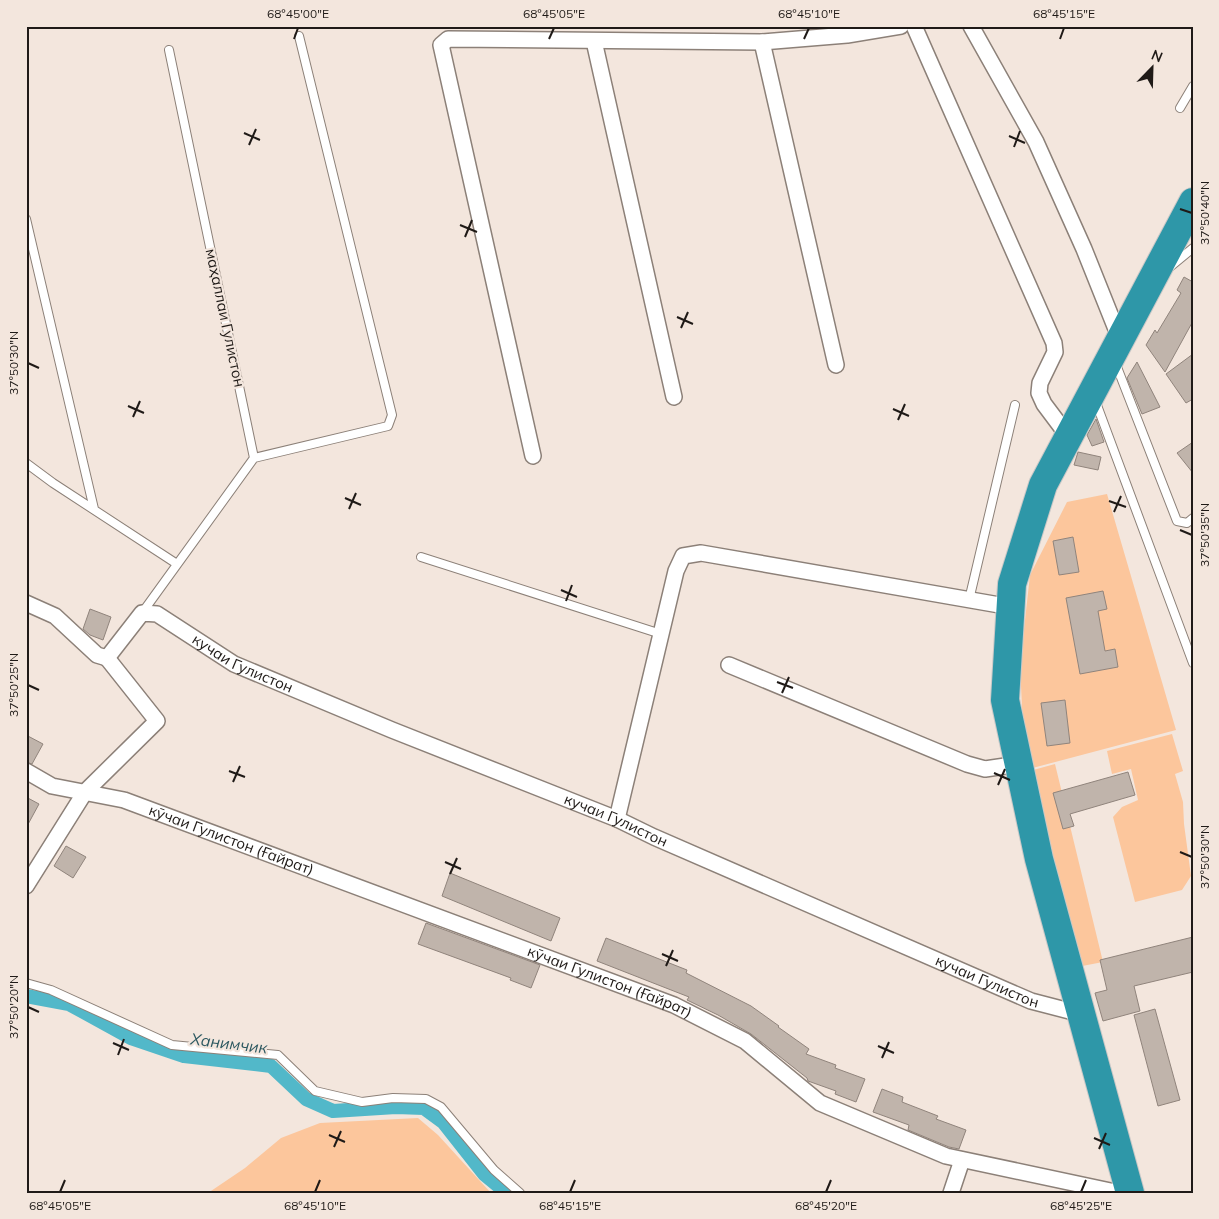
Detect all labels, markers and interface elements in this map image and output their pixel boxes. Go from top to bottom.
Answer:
text: 68°45'00"E [267,6,329,21]
text: 68°45'05"E [523,6,585,21]
text: 68°45'10"E [778,6,840,21]
text: 68°45'15"E [1033,6,1095,21]
north arrow [1126,42,1176,92]
text: N [1149,46,1165,66]
text: 37°50'40"N [1197,181,1212,245]
street label: маҳаллаи Гулистон [202,247,249,389]
text: 37°50'30"N [6,331,21,395]
text: 37°50'35"N [1197,503,1212,567]
street label: кучаи Гулистон [189,629,296,697]
text: 37°50'25"N [6,653,21,717]
street label: кучаи Гулистон [561,789,671,851]
street label: кӯчаи Гулистон (Ғайрат) [146,800,317,879]
text: 37°50'30"N [1197,825,1212,889]
street label: кӯчаи Гулистон (Ғайрат) [525,941,696,1022]
street label: кучаи Гулистон [933,951,1041,1012]
text: 37°50'20"N [6,975,21,1039]
water label: Ханимчик [188,1028,269,1058]
text: 68°45'05"E [29,1198,91,1213]
text: 68°45'10"E [284,1198,346,1213]
text: 68°45'15"E [539,1198,601,1213]
text: 68°45'20"E [795,1198,857,1213]
text: 68°45'25"E [1050,1198,1112,1213]

